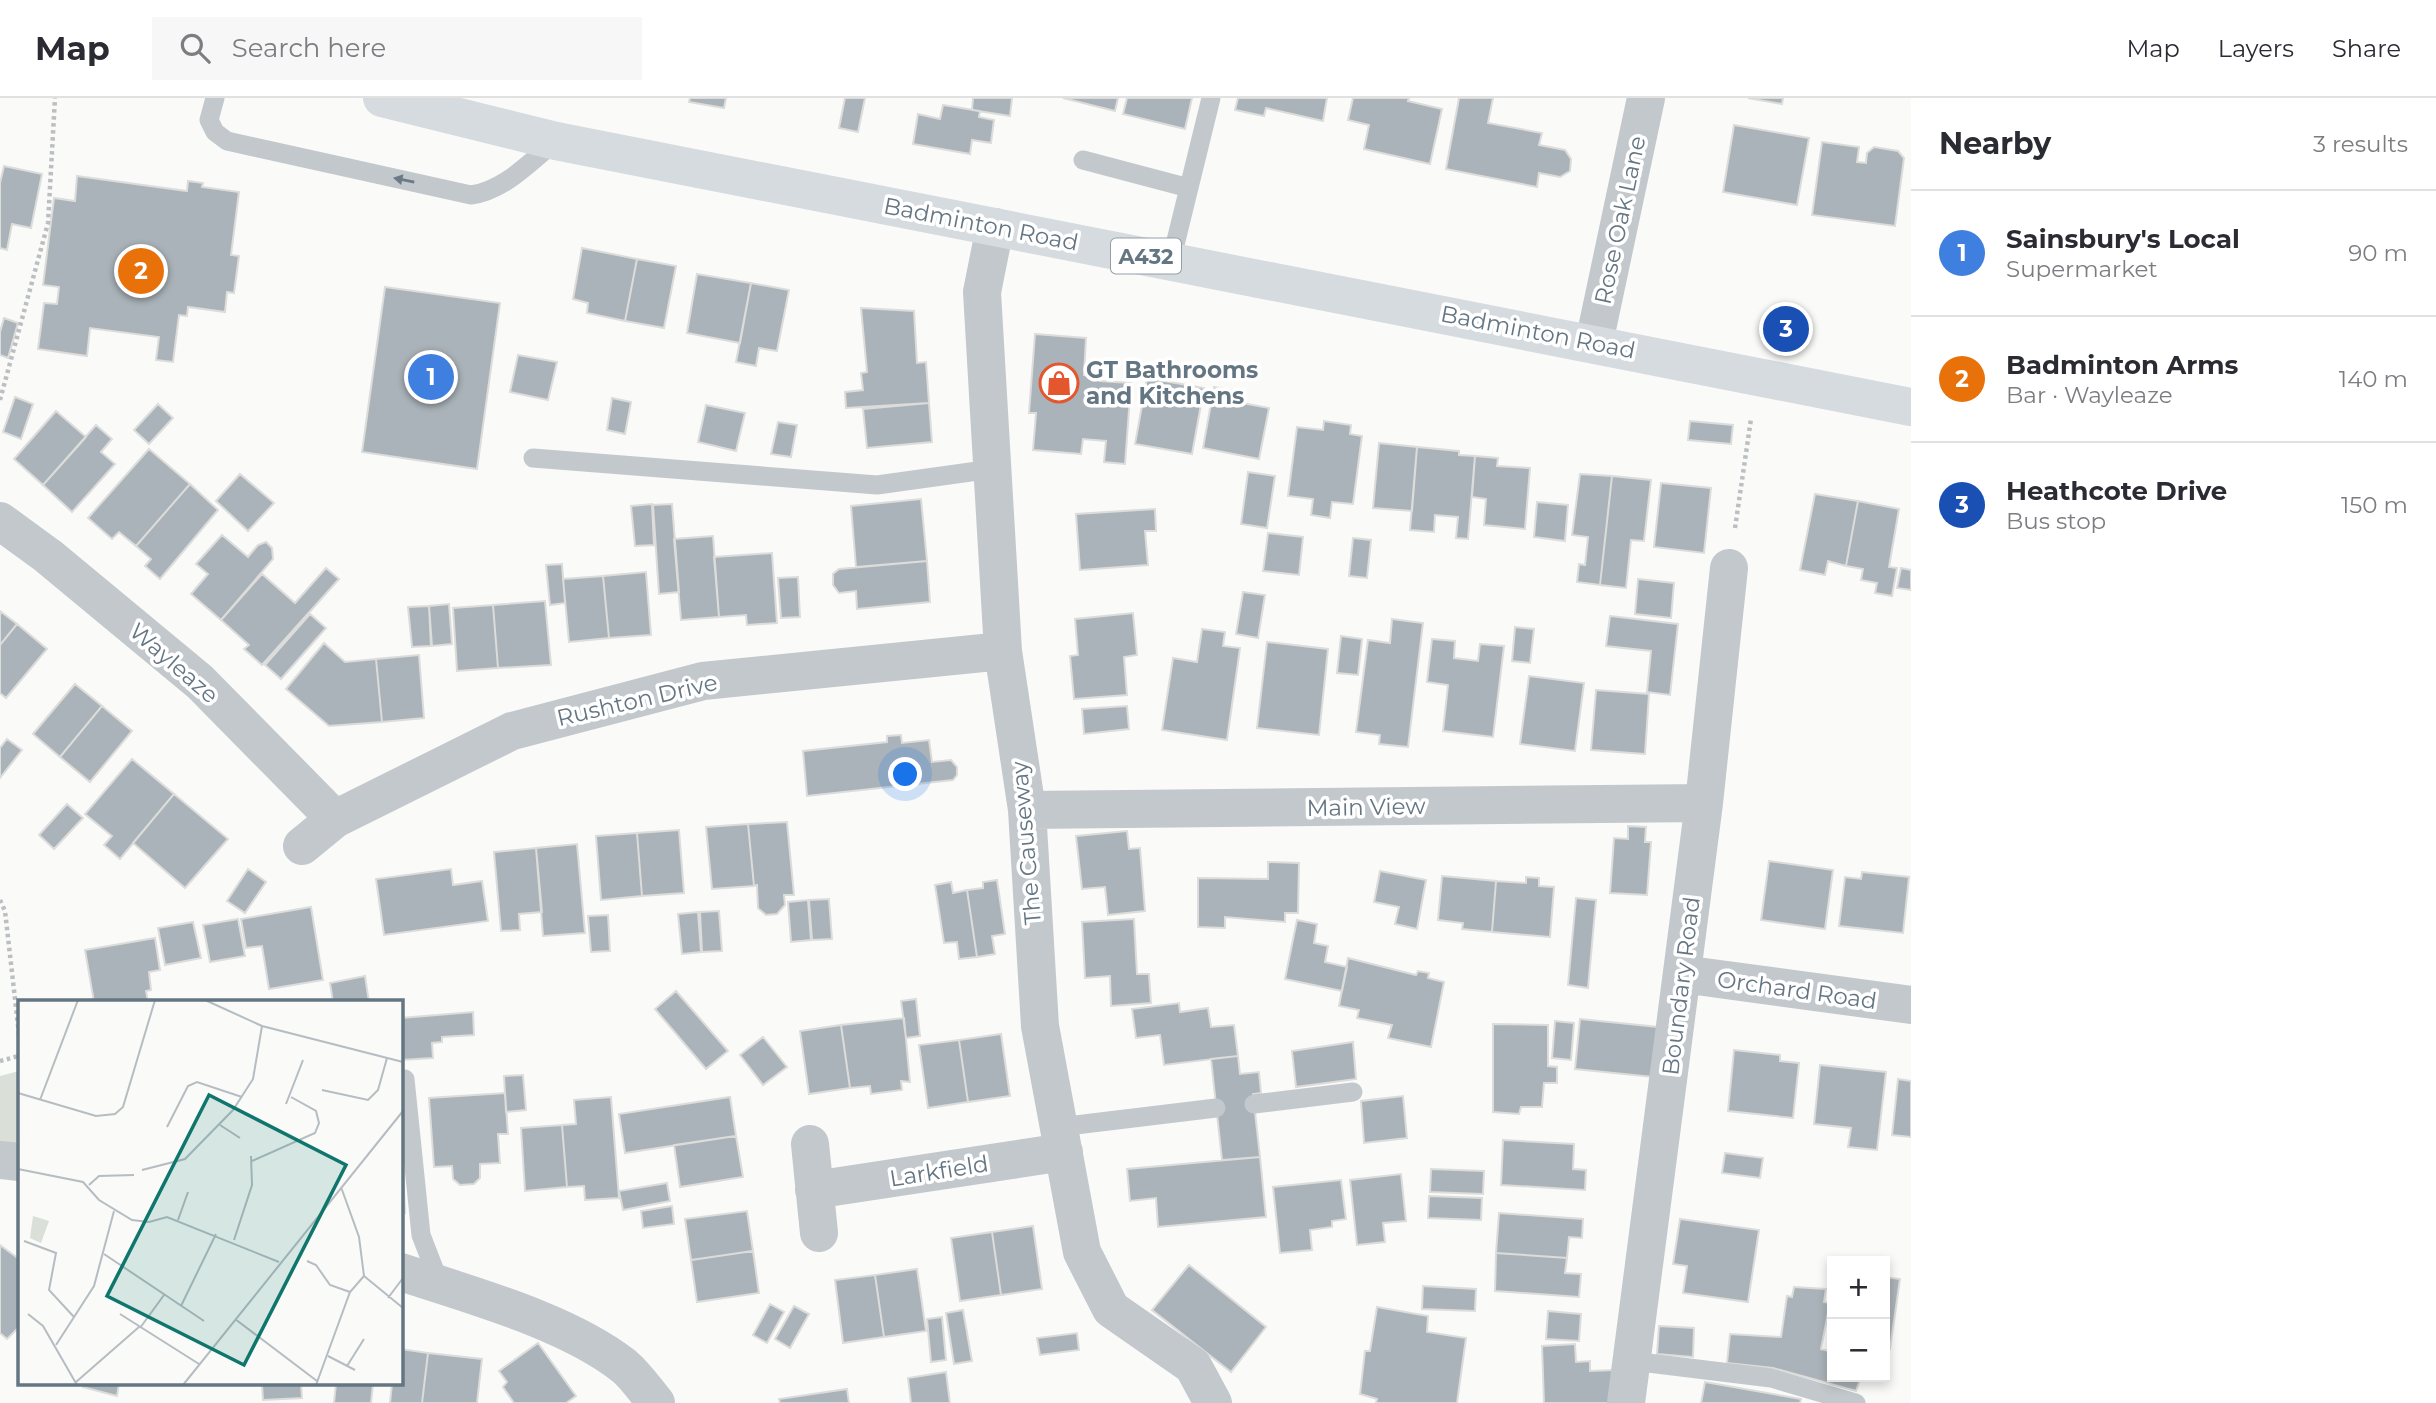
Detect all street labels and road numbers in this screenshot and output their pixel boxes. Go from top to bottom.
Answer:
street label: Rose Oak Lane [1588,133,1652,307]
street label: Badminton Road [881,191,1081,257]
road number: A432 [1111,238,1181,274]
street label: Badminton Road [1438,299,1638,365]
street label: Wayleaze [124,617,224,709]
street label: Rushton Drive [554,668,720,732]
street label: The Causeway [1005,760,1047,926]
street label: Main View [1306,792,1427,822]
street label: Boundary Road [1656,895,1706,1077]
street label: Orchard Road [1715,965,1879,1015]
street label: Larkfield [888,1149,990,1193]

